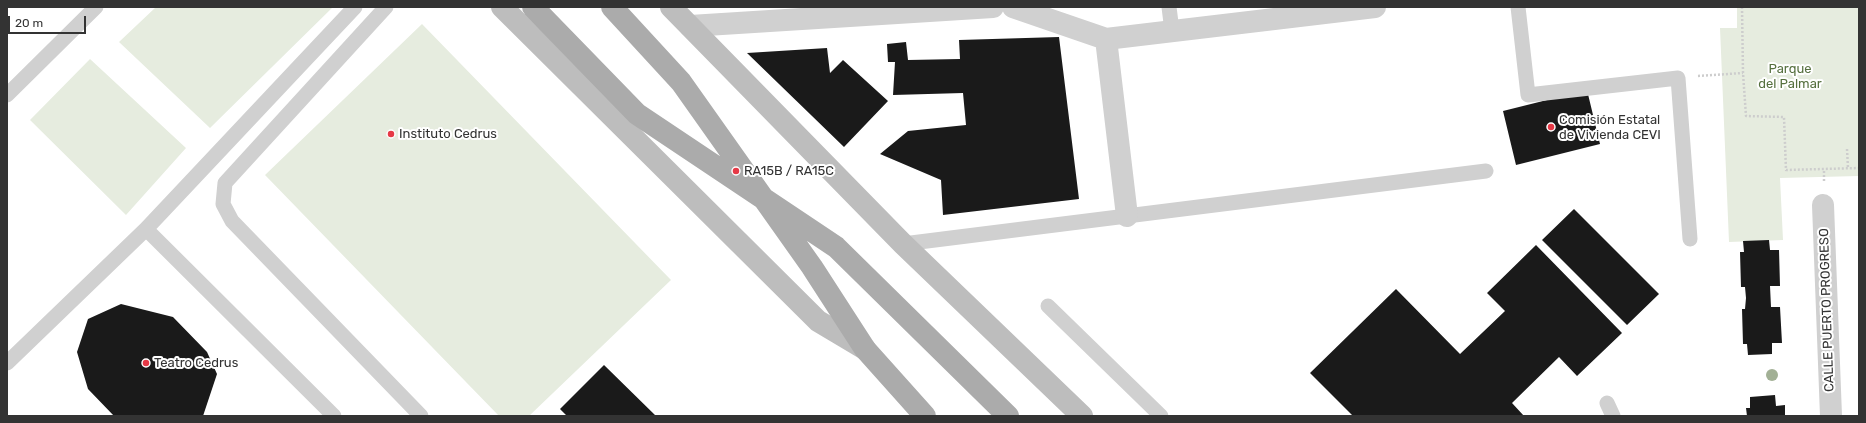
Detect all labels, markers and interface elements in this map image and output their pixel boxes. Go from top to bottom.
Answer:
scale bar [10,8,88,34]
text: 20 m [15,16,43,30]
park label: Parque del Palmar [1758,61,1822,92]
place label: Comisión Estatal de Vivienda CEVI [1559,112,1661,143]
marker: Comisión Estatal de Vivienda CEVI [1546,122,1556,132]
place label: Instituto Cedrus [399,126,497,142]
marker: Instituto Cedrus [386,129,396,139]
place label: RA15B / RA15C [744,163,834,179]
marker: RA15B / RA15C [731,166,741,176]
street label: CALLE PUERTO PROGRESO [1816,228,1838,392]
place label: Teatro Cedrus [154,355,238,371]
marker: Teatro Cedrus [141,358,151,368]

